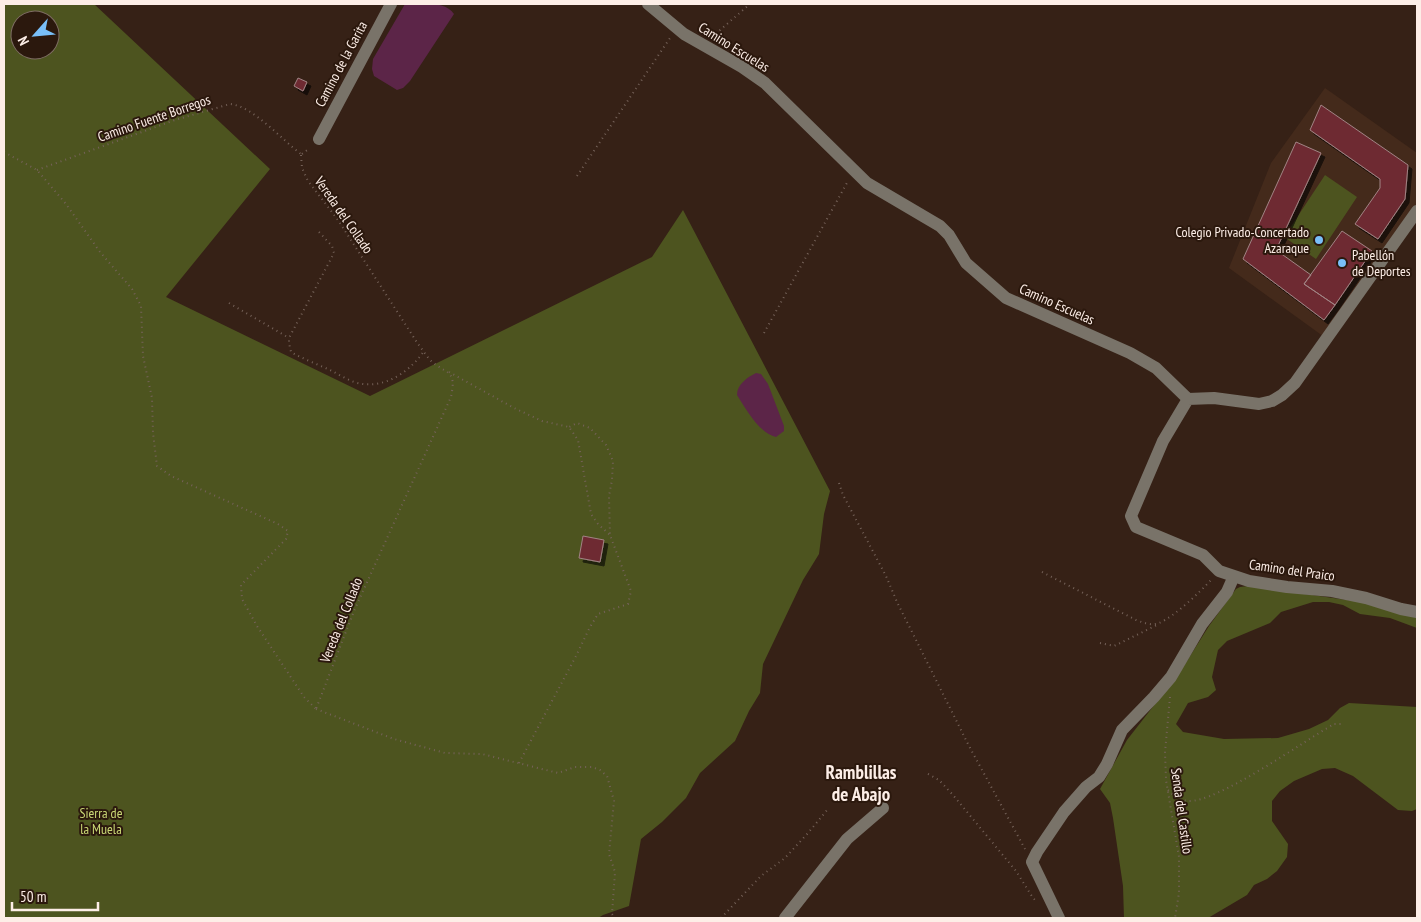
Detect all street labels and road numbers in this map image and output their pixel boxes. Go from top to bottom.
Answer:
street label: Camino de la Garita [311,18,371,110]
street label: Camino Escuelas [695,18,773,76]
street label: Camino Fuente Borregos [95,90,213,146]
street label: Vereda del Collado [310,172,377,257]
street label: Camino Escuelas [1017,279,1098,329]
street label: Camino del Praico [1248,555,1336,585]
street label: Vereda del Collado [315,575,366,666]
street label: Senda del Castillo [1167,767,1197,855]

